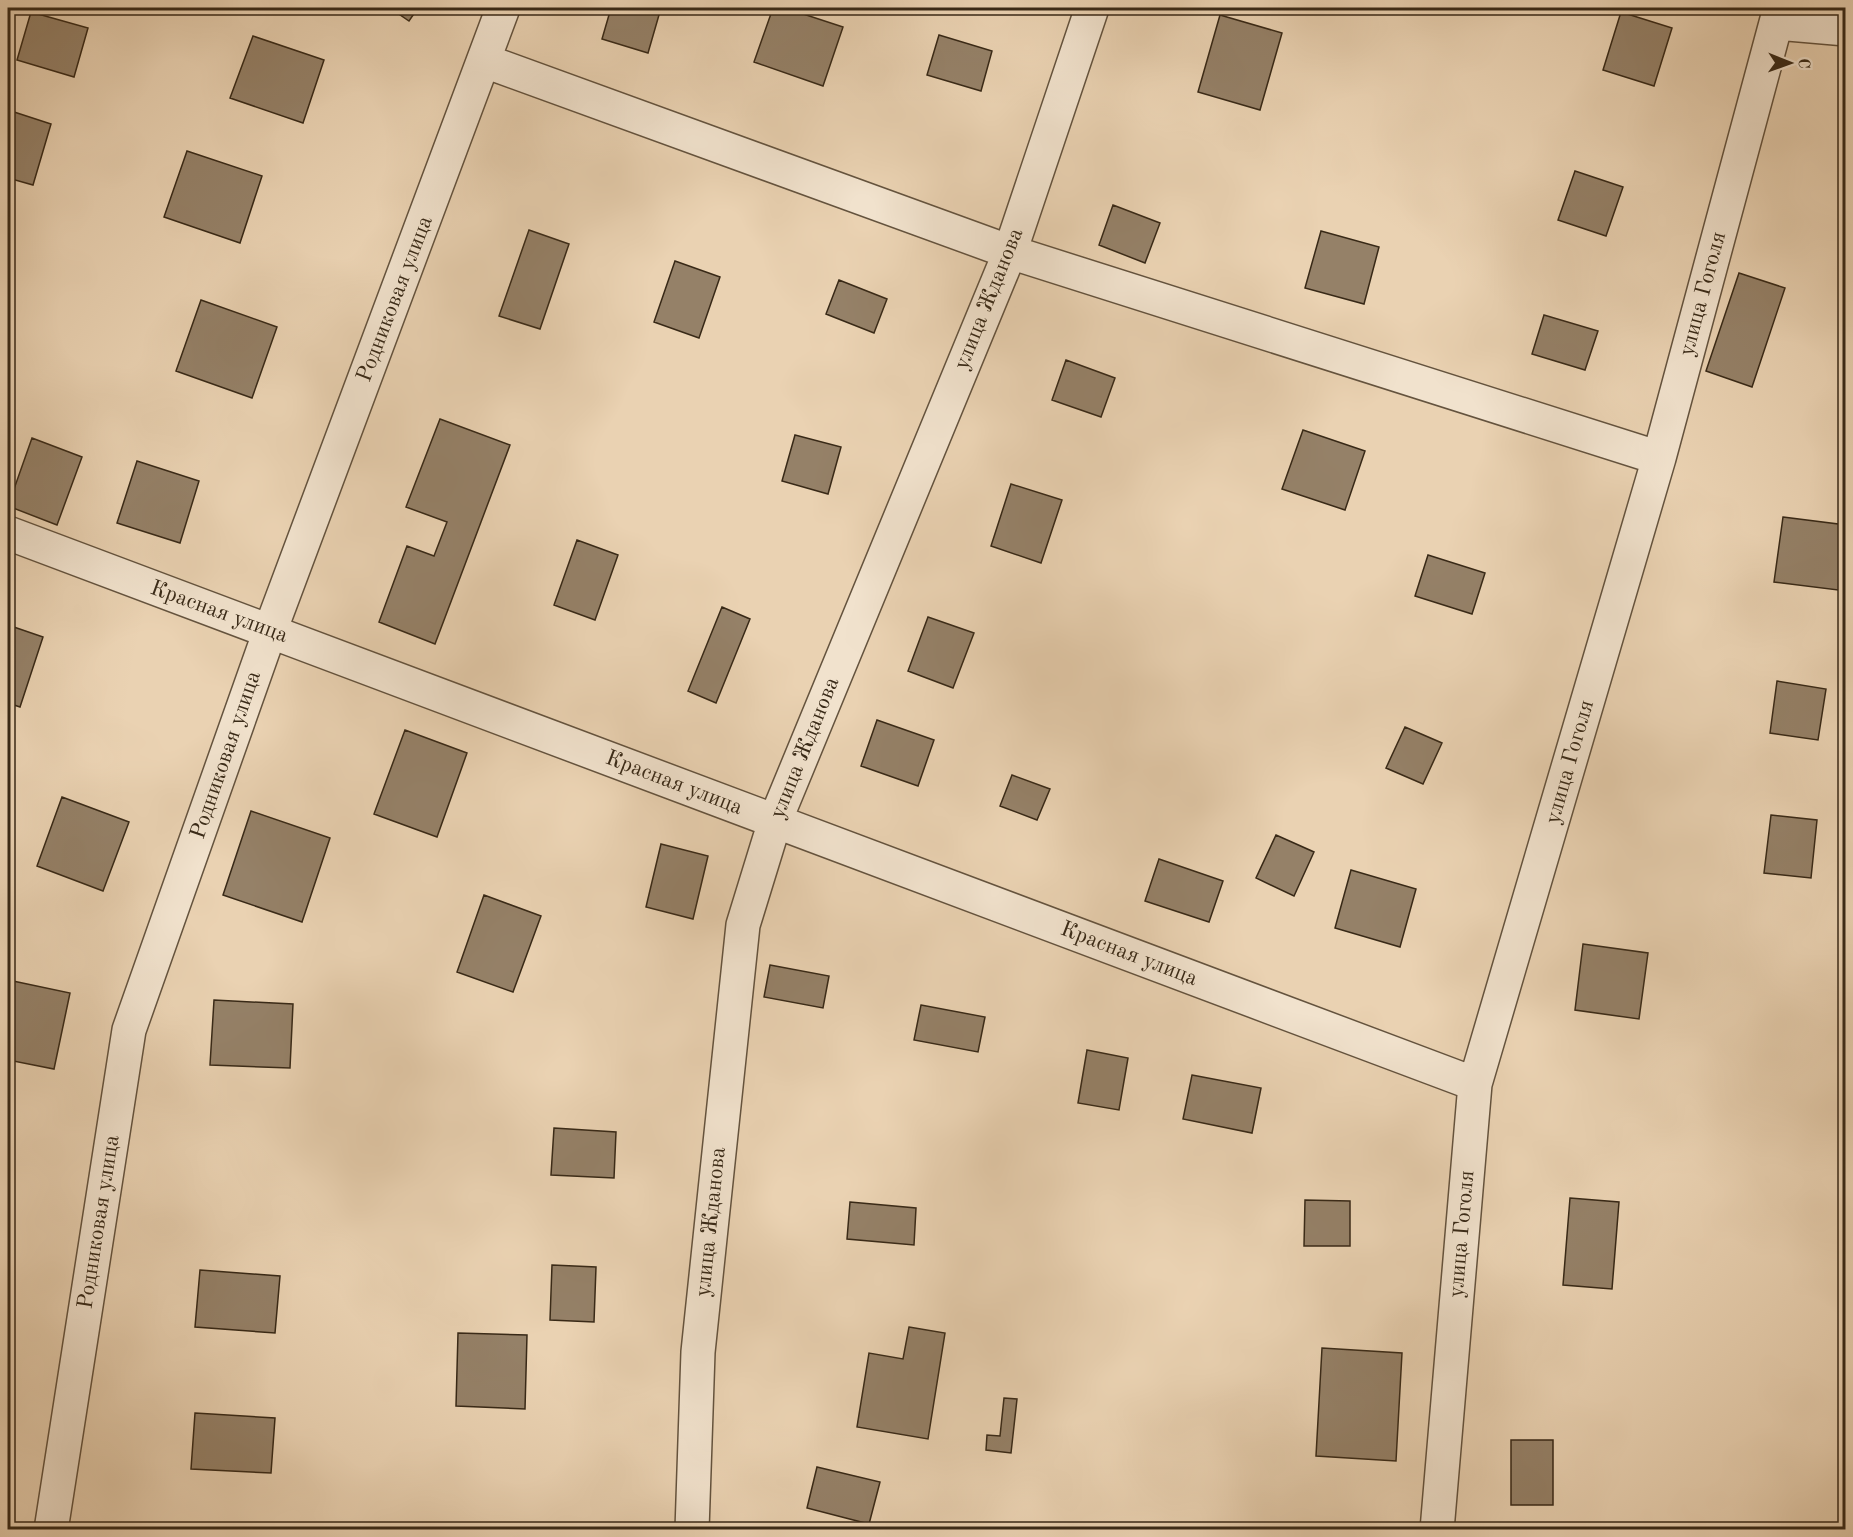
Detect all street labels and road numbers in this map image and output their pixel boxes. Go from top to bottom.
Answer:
street label: Родниковая улица [353,213,437,385]
street label: улица Жданова [951,225,1027,373]
street label: улица Гоголя [1676,229,1730,359]
street label: Красная улица [147,577,291,647]
street label: Родниковая улица [187,668,265,842]
street label: улица Жданова [767,674,843,822]
street label: улица Гоголя [1542,697,1598,827]
street label: Красная улица [603,747,746,819]
street label: Красная улица [1058,918,1201,990]
street label: Родниковая улица [74,1133,124,1311]
street label: улица Жданова [692,1146,730,1298]
street label: улица Гоголя [1445,1169,1479,1299]

